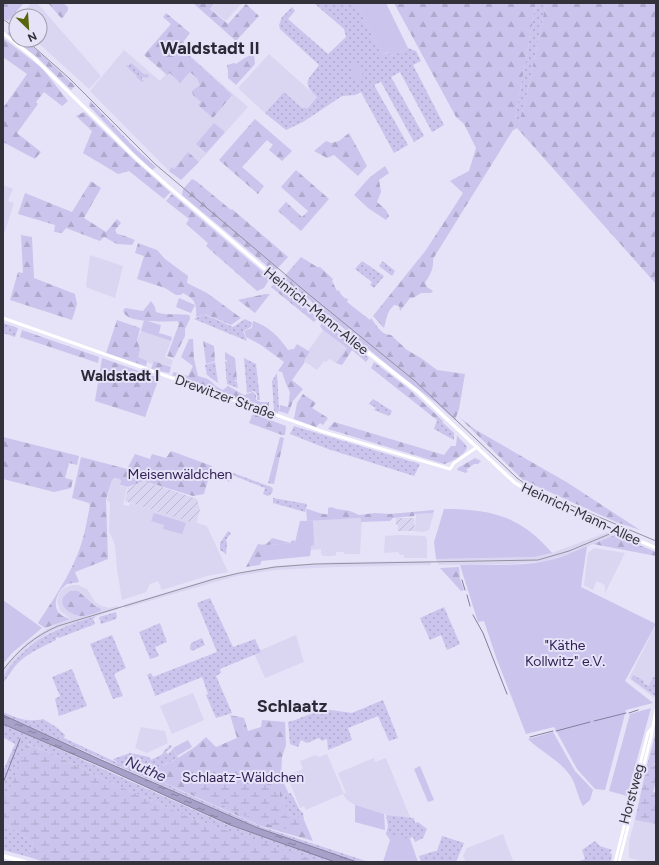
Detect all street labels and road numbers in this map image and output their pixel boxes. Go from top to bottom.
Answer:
street label: Heinrich-Mann-Allee [260,264,372,359]
street label: Drewitzer Straße [173,371,278,423]
street label: Heinrich-Mann-Allee [519,479,644,549]
street label: Horstweg [616,762,648,826]

